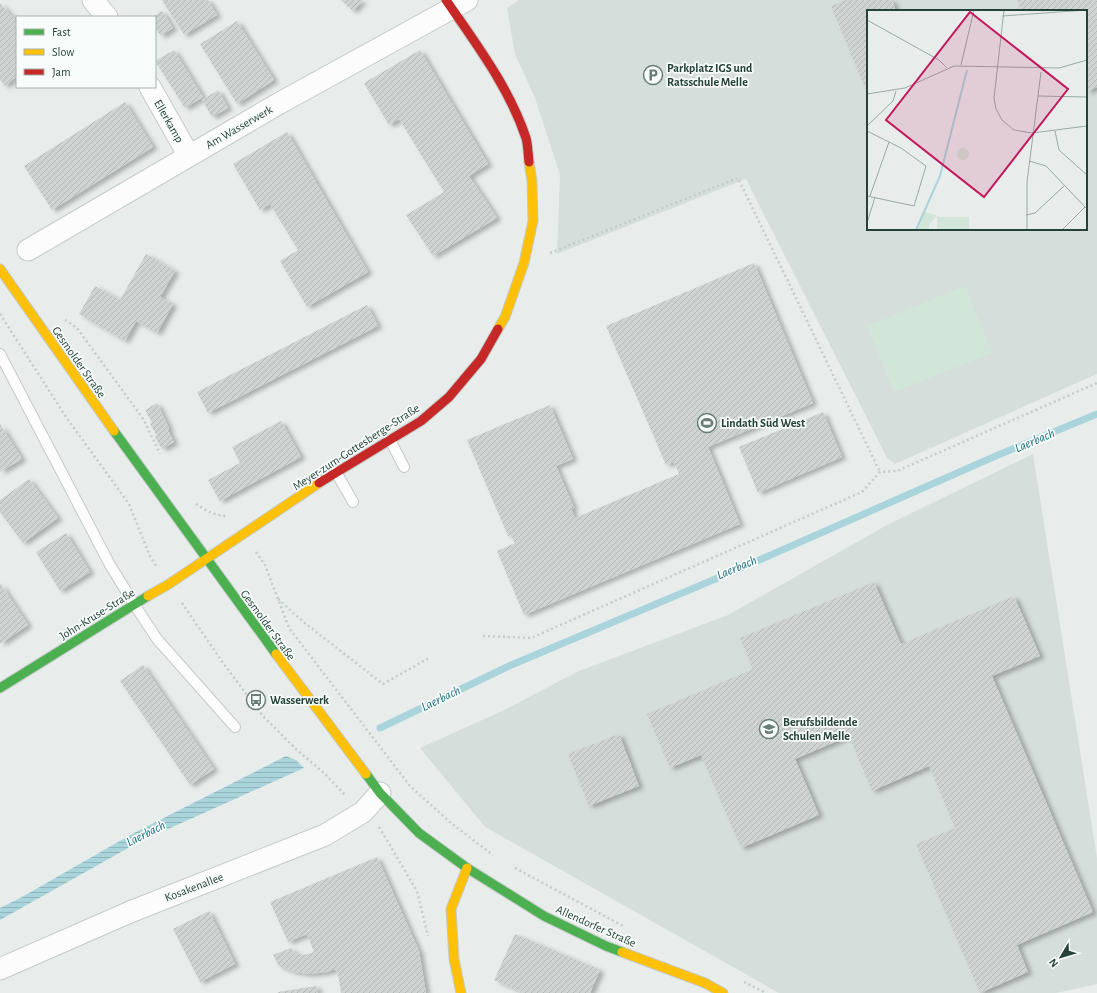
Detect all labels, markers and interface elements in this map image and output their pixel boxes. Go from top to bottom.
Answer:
inset map [867,10,1087,230]
legend [16,16,156,88]
text: Fast [52,26,71,38]
text: Slow [52,46,74,58]
place label: Parkplatz IGS und Ratsschule Melle [667,62,753,88]
parking icon: Parkplatz IGS und Ratsschule Melle [642,64,664,86]
text: Jam [52,66,71,78]
street label: Ellerkamp [152,97,186,145]
street label: Am Wasserwerk [203,103,275,151]
street label: Gesmolder Straße [50,324,108,400]
street label: Meyer-zum-Gottesberge-Straße [290,402,422,493]
sports icon: Lindath Süd West [696,412,718,434]
place label: Lindath Süd West [721,417,805,429]
water label: Laerbach [1013,427,1057,455]
water label: Laerbach [715,554,759,582]
street label: John-Kruse-Straße [57,586,137,642]
street label: Gesmolder Straße [238,588,298,662]
water label: Laerbach [419,684,463,714]
bus stop icon: Wasserwerk [245,689,267,711]
place label: Wasserwerk [270,694,329,706]
place label: Berufsbildende Schulen Melle [783,716,858,742]
school or university icon: Berufsbildende Schulen Melle [758,718,780,740]
water label: Laerbach [124,819,168,849]
street label: Kosakenallee [163,870,225,904]
street label: Allendorfer Straße [554,903,638,949]
north arrow [1041,937,1081,977]
text: N [1047,956,1060,969]

